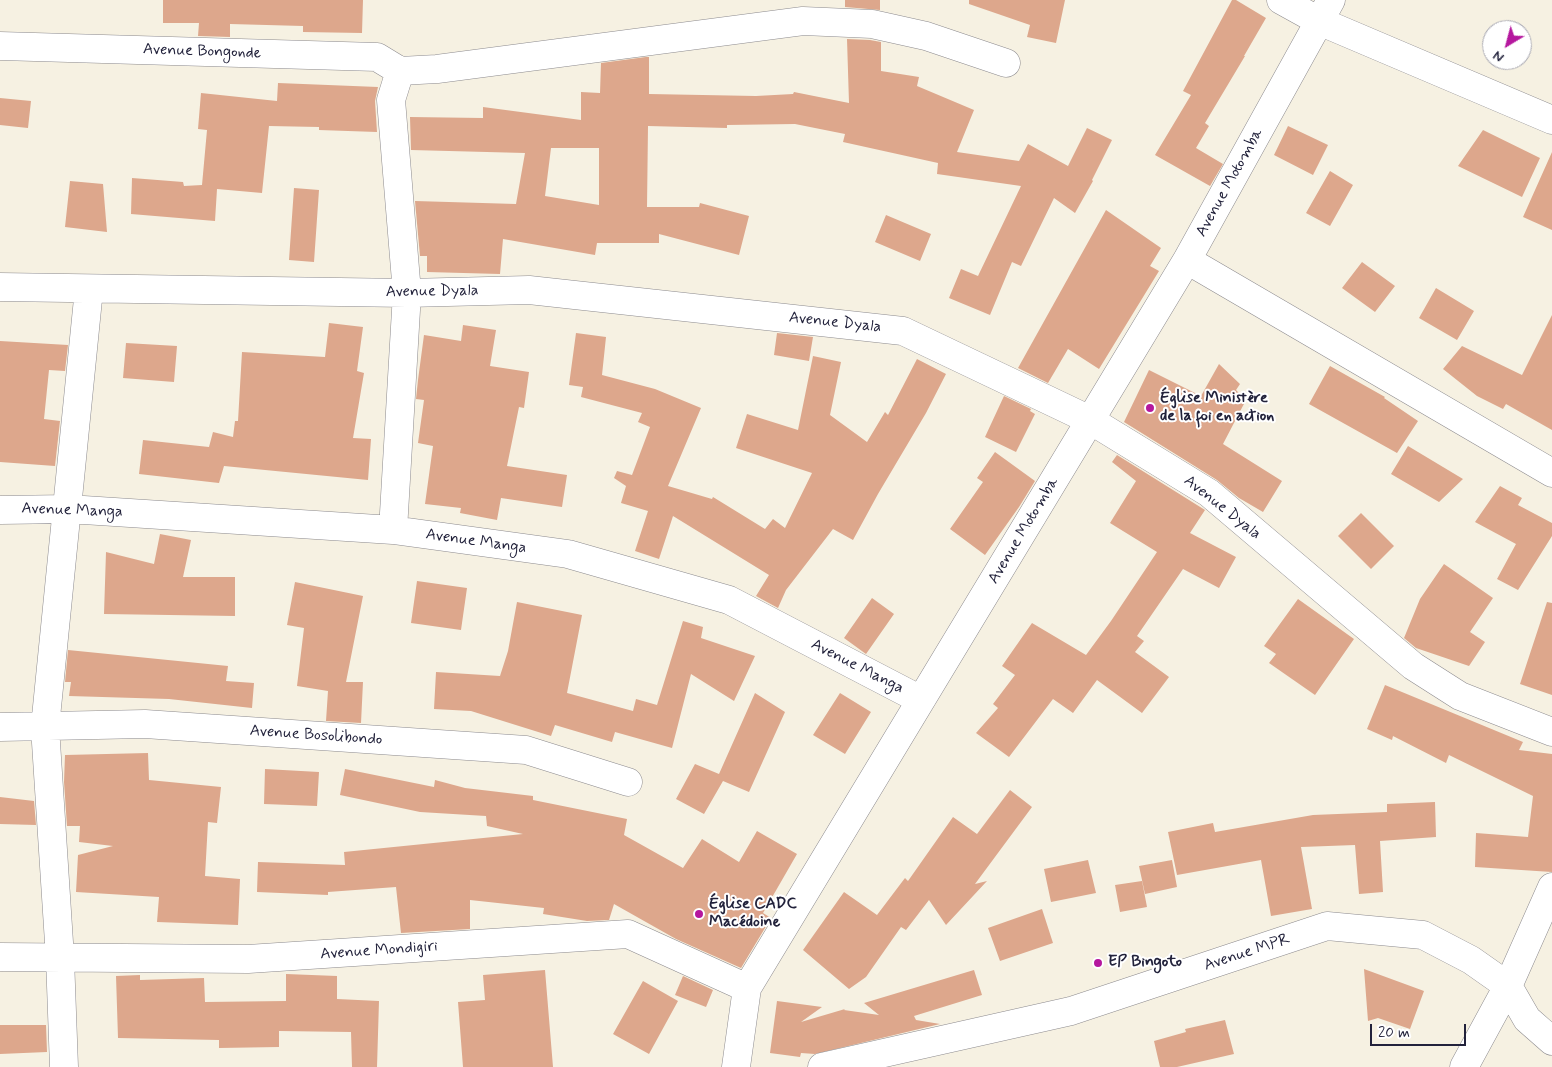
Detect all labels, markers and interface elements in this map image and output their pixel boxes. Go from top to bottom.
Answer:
north arrow [1482,20,1532,70]
street label: Avenue Bongonde [143,40,261,64]
text: N [1489,46,1508,66]
street label: Avenue Motomba [1192,126,1268,240]
street label: Avenue Dyala [385,282,479,302]
street label: Avenue Dyala [788,309,882,337]
place label: Église Ministère de la foi en action [1160,389,1274,427]
marker: Église Ministère de la foi en action [1144,402,1156,414]
street label: Avenue Dyala [1179,472,1265,544]
street label: Avenue Motomba [985,474,1063,588]
street label: Avenue Manga [21,500,123,522]
street label: Avenue Manga [425,525,527,559]
street label: Avenue Manga [808,635,906,699]
street label: Avenue Bosolibondo [249,722,383,750]
place label: Église CADC Macédoine [709,895,797,933]
marker: Église CADC Macédoine [693,908,705,920]
street label: Avenue MPR [1202,930,1292,976]
street label: Avenue Mondigiri [320,937,438,965]
place label: EP Bingoto [1108,953,1182,973]
marker: EP Bingoto [1092,957,1104,969]
scale bar [1372,1014,1468,1046]
text: 20 m [1378,1023,1410,1043]

